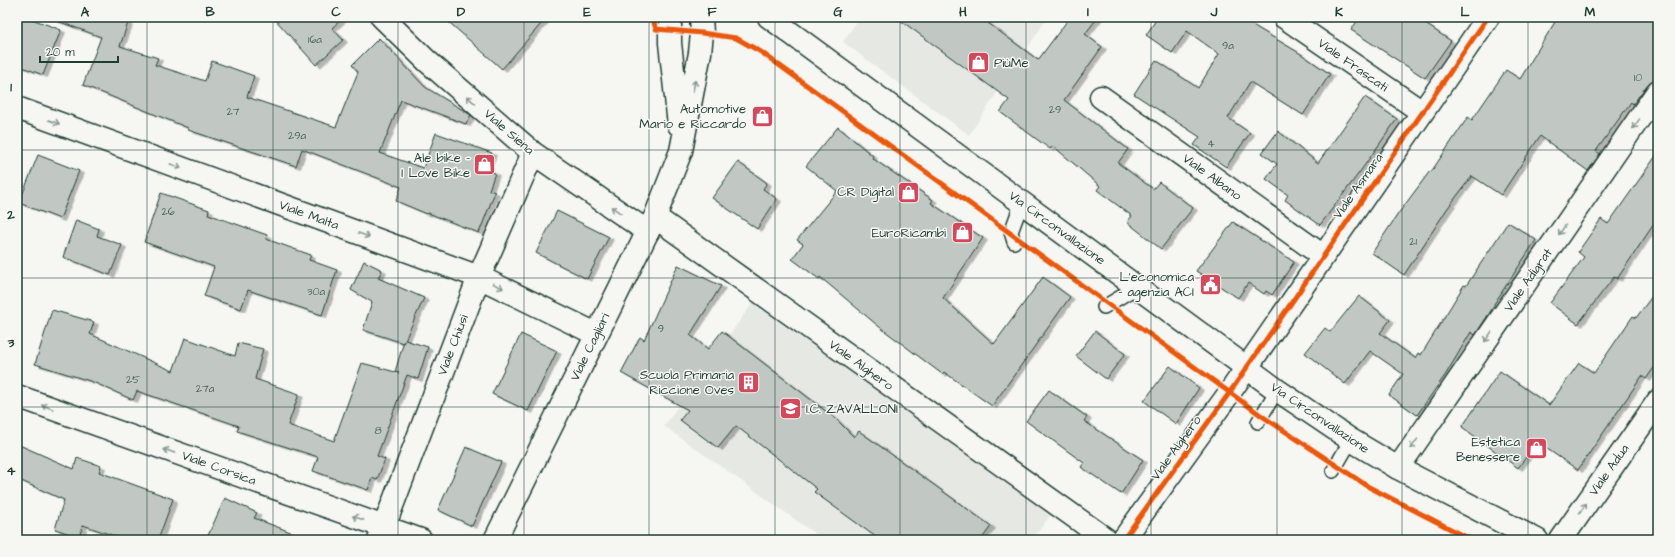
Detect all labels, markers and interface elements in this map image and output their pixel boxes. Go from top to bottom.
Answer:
text: A [81,3,90,21]
text: B [205,3,215,21]
text: C [331,3,341,21]
text: D [457,3,466,21]
text: E [583,3,591,21]
text: F [707,3,717,21]
text: G [833,3,843,21]
text: H [959,3,967,21]
text: I [1087,3,1089,21]
text: J [1210,3,1218,21]
text: K [1335,3,1343,21]
text: L [1460,3,1470,21]
text: M [1585,3,1596,21]
house number: 16a [308,32,322,47]
street label: Viale Frascati [1314,34,1392,96]
scale bar [40,38,118,64]
house number: 9a [1222,38,1234,53]
text: 20 m [46,44,75,61]
shop icon: PiùMe [966,50,992,76]
place label: PiùMe [994,54,1029,72]
house number: 10 [1634,70,1642,85]
text: 1 [10,78,12,96]
one-way arrow [690,79,698,92]
one-way arrow [466,95,477,104]
place label: Automotive Mario e Riccardo [639,100,747,133]
house number: 29 [1049,102,1061,117]
shop icon: Automotive Mario e Riccardo [749,103,775,129]
house number: 27 [226,104,240,119]
street label: Viale Siena [480,105,538,159]
one-way arrow [47,118,59,126]
one-way arrow [1632,118,1640,129]
house number: 29a [288,128,306,143]
house number: 4 [1207,136,1215,151]
place label: Ale bike - I Love Bike [401,149,470,182]
street label: Viale Albano [1179,149,1246,205]
street label: Viale Asmara [1329,149,1387,222]
shop icon: Ale bike - I Love Bike [472,152,498,178]
one-way arrow [169,163,181,171]
shop icon: CR Digital [896,179,922,205]
place label: CR Digital [837,183,894,202]
street label: Via Circonvallazione [1005,187,1109,269]
street label: Viale Malta [277,196,342,234]
house number: 26 [161,204,175,219]
text: 2 [6,206,15,224]
one-way arrow [611,206,622,214]
shop icon: EuroRicambi [949,220,975,246]
place label: EuroRicambi [872,224,946,242]
one-way arrow [1558,225,1566,236]
one-way arrow [357,231,369,239]
house number: 21 [1409,234,1417,249]
street label: Viale Adigrat [1499,244,1558,316]
place label: L'economica - agenzia ACI [1118,268,1194,302]
public building icon: L'economica - agenzia ACI [1197,271,1223,297]
one-way arrow [492,283,504,290]
house number: 30a [307,284,325,299]
street label: Viale Cagliari [566,310,615,384]
street label: Viale Chiusi [433,312,473,378]
house number: 9 [658,321,664,336]
one-way arrow [1484,332,1492,343]
text: 3 [7,334,15,352]
street label: Viale Alghero [824,335,898,396]
place label: Scuola Primaria Riccione Oves [640,366,734,399]
building icon: Scuola Primaria Riccione Oves [736,369,762,395]
house number: 25 [126,372,140,387]
street label: Via Circonvallazione [1267,378,1373,458]
house number: 27a [196,381,215,396]
school or university icon: I.C. ZAVALLONI [778,396,804,422]
place label: I.C. ZAVALLONI [806,400,898,418]
one-way arrow [40,403,53,410]
street label: Viale Alghero [1146,411,1207,485]
house number: 8 [374,423,382,438]
place label: Estetica Benessere [1456,433,1520,466]
shop icon: Estetica Benessere [1523,436,1549,462]
one-way arrow [1410,439,1418,450]
street label: Viale Adua [1585,440,1634,499]
one-way arrow [164,446,176,454]
street label: Viale Corsica [179,446,259,490]
text: 4 [7,462,16,480]
one-way arrow [1579,503,1587,514]
one-way arrow [352,513,364,521]

